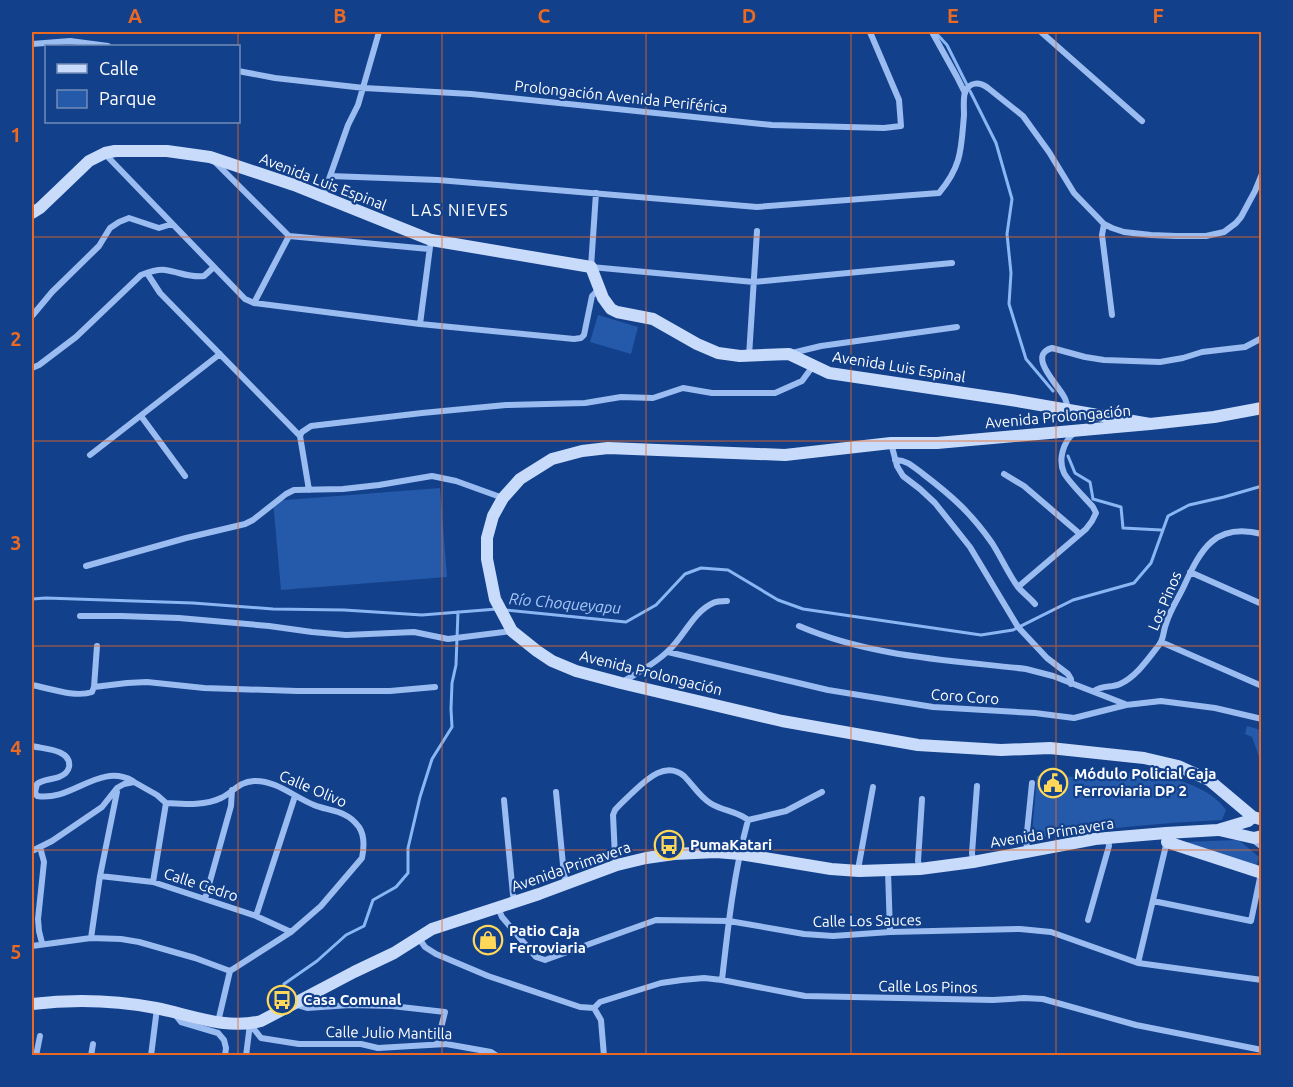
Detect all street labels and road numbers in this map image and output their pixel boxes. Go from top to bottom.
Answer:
street label: Prolongación Avenida Periférica [514,77,728,116]
street label: Avenida Luis Espinal [257,149,389,214]
street label: Avenida Luis Espinal [831,348,967,385]
street label: Avenida Prolongación [984,402,1132,431]
street label: Los Pinos [1144,569,1185,633]
street label: Avenida Prolongación [578,647,724,698]
street label: Coro Coro [930,686,1000,707]
street label: Calle Olivo [277,767,350,810]
street label: Avenida Primavera [989,814,1115,851]
street label: Avenida Primavera [509,838,633,895]
street label: Calle Cedro [162,865,240,905]
street label: Calle Los Sauces [812,911,921,930]
street label: Calle Los Pinos [878,977,978,996]
street label: Calle Julio Mantilla [326,1023,452,1042]

